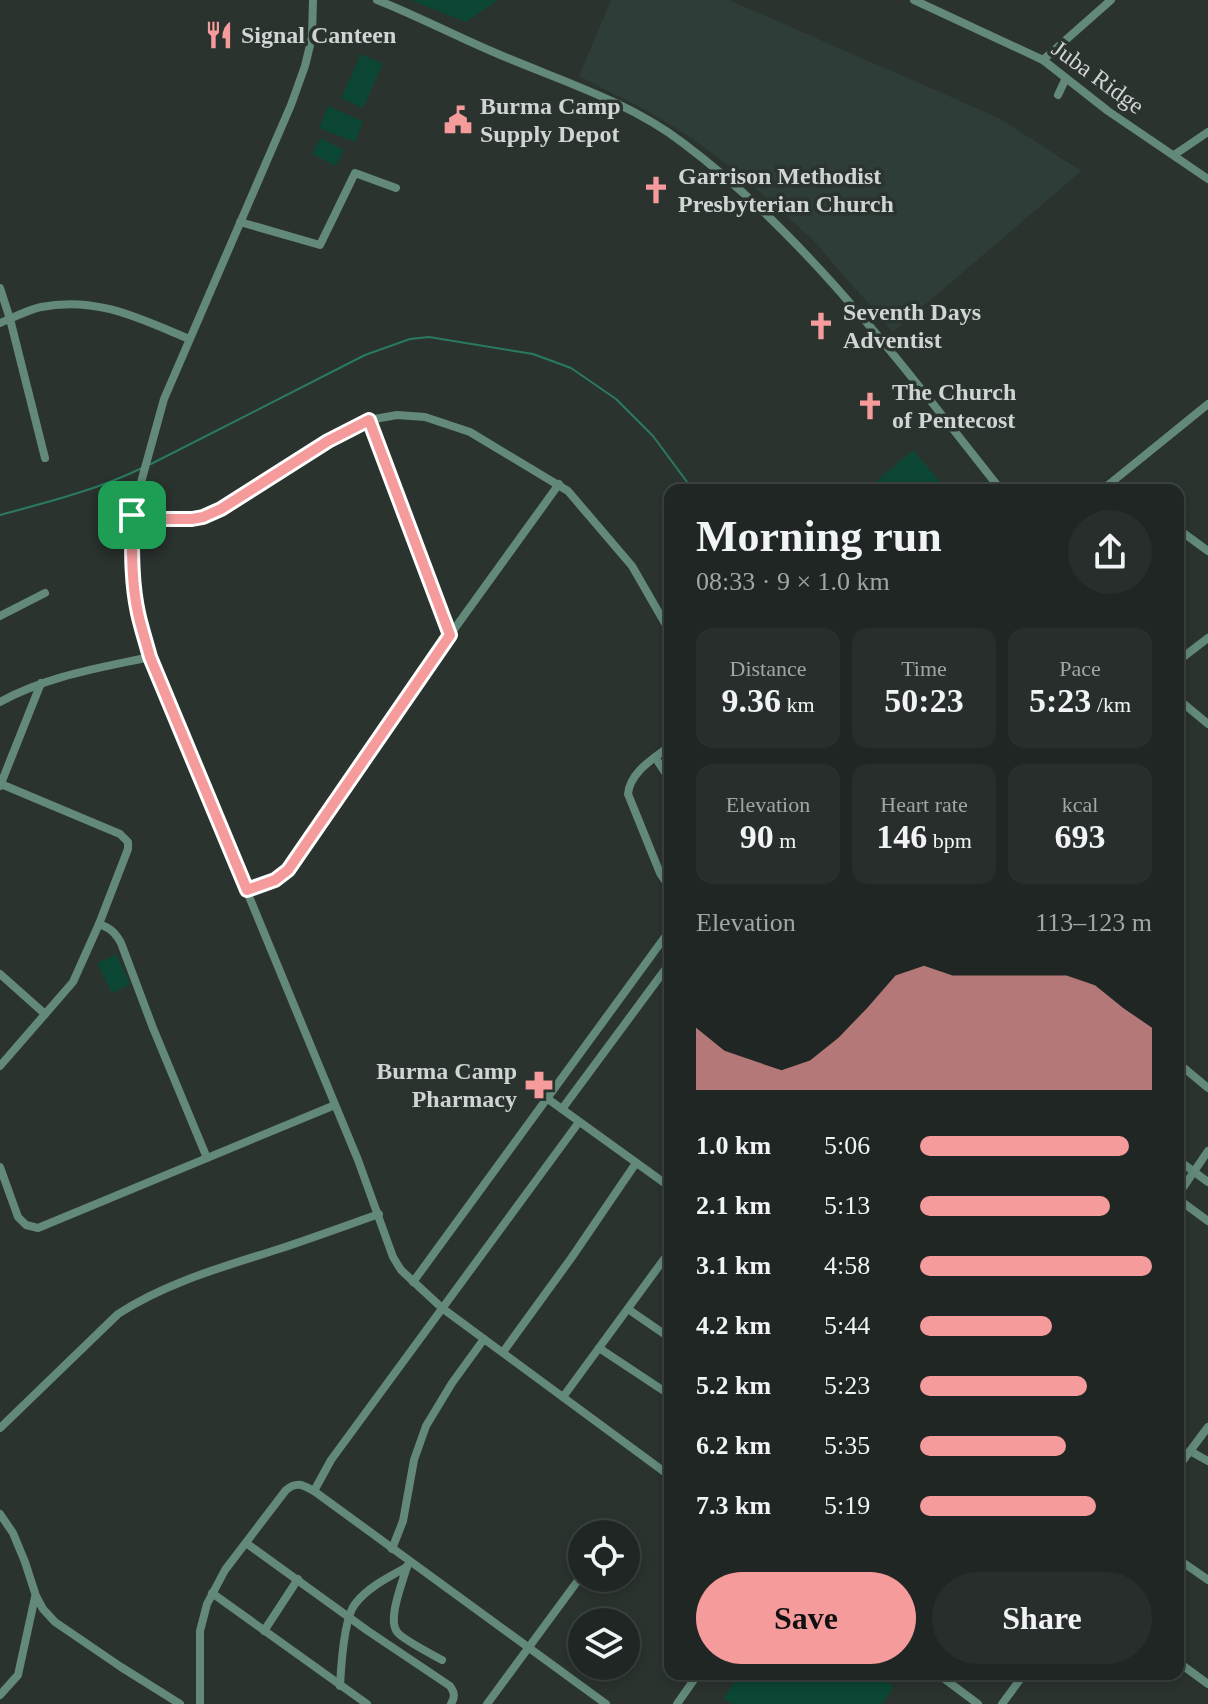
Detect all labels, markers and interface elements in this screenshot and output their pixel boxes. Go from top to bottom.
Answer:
restaurant icon: Signal Canteen [204,20,234,50]
place label: Signal Canteen [241,22,396,48]
street label: Juba Ridge [1047,35,1149,119]
place label: Burma Camp Supply Depot [480,93,621,147]
public building icon: Burma Camp Supply Depot [443,105,473,135]
place label: Garrison Methodist Presbyterian Church [678,163,894,217]
church icon: Garrison Methodist Presbyterian Church [641,175,671,205]
place label: Seventh Days Adventist [843,299,981,353]
church icon: Seventh Days Adventist [806,311,836,341]
place label: The Church of Pentecost [892,379,1016,433]
church icon: The Church of Pentecost [855,391,885,421]
pin [98,481,166,549]
icon: arrive [110,493,154,537]
button: share [1068,510,1152,594]
text: Morning run [696,512,942,561]
text: 08:33 · 9 × 1.0 km [696,567,890,596]
text: Distance [730,656,806,681]
text: Time [901,656,947,681]
text: Pace [1059,656,1101,681]
text: 9.36 [721,682,781,719]
text: 50:23 [884,682,964,719]
text: 5:23 [1029,682,1091,719]
text: km [781,692,815,717]
text: /km [1091,692,1131,717]
text: Elevation [726,792,810,817]
text: Heart rate [880,792,968,817]
text: kcal [1062,792,1098,817]
text: 90 [740,818,774,855]
text: 146 [876,818,927,855]
text: 693 [1055,818,1106,855]
text: m [774,828,796,853]
text: bpm [927,828,972,853]
text: Elevation [696,908,796,937]
text: 113–123 m [1035,908,1152,937]
place label: Burma Camp Pharmacy [376,1058,517,1112]
pharmacy icon: Burma Camp Pharmacy [524,1070,554,1100]
text: 1.0 km [696,1131,771,1160]
text: 5:06 [824,1131,870,1160]
text: 2.1 km [696,1191,771,1220]
text: 5:13 [824,1191,870,1220]
text: 3.1 km [696,1251,771,1280]
text: 4:58 [824,1251,870,1280]
text: 4.2 km [696,1311,771,1340]
text: 5:44 [824,1311,870,1340]
text: 5.2 km [696,1371,771,1400]
text: 5:23 [824,1371,870,1400]
text: 6.2 km [696,1431,771,1460]
text: 5:35 [824,1431,870,1460]
text: 7.3 km [696,1491,771,1520]
text: 5:19 [824,1491,870,1520]
map controls [568,1520,640,1680]
button: locate [568,1520,640,1592]
button: Save [696,1572,916,1664]
button: Share [932,1572,1152,1664]
button: layers [568,1608,640,1680]

